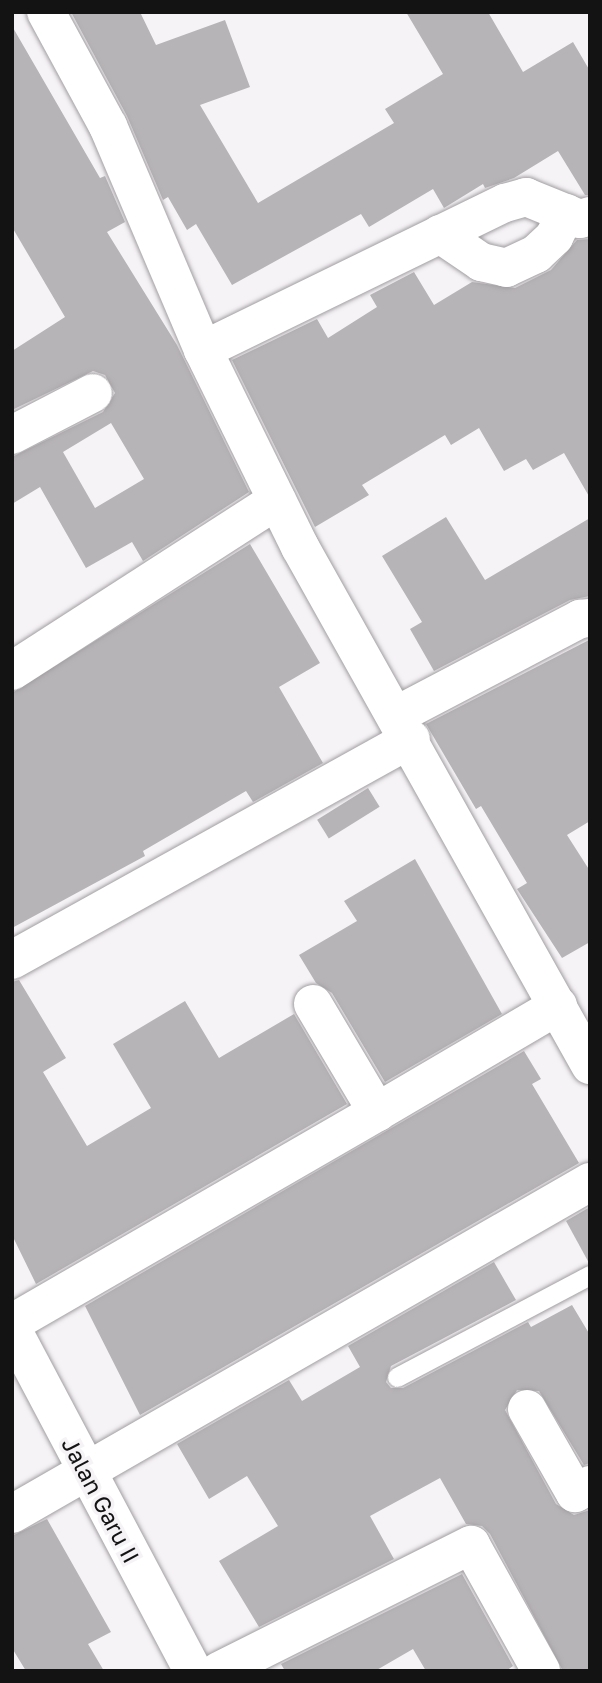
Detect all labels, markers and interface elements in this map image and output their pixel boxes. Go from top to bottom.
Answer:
street label: Jalan Garu II [56,1432,146,1568]

